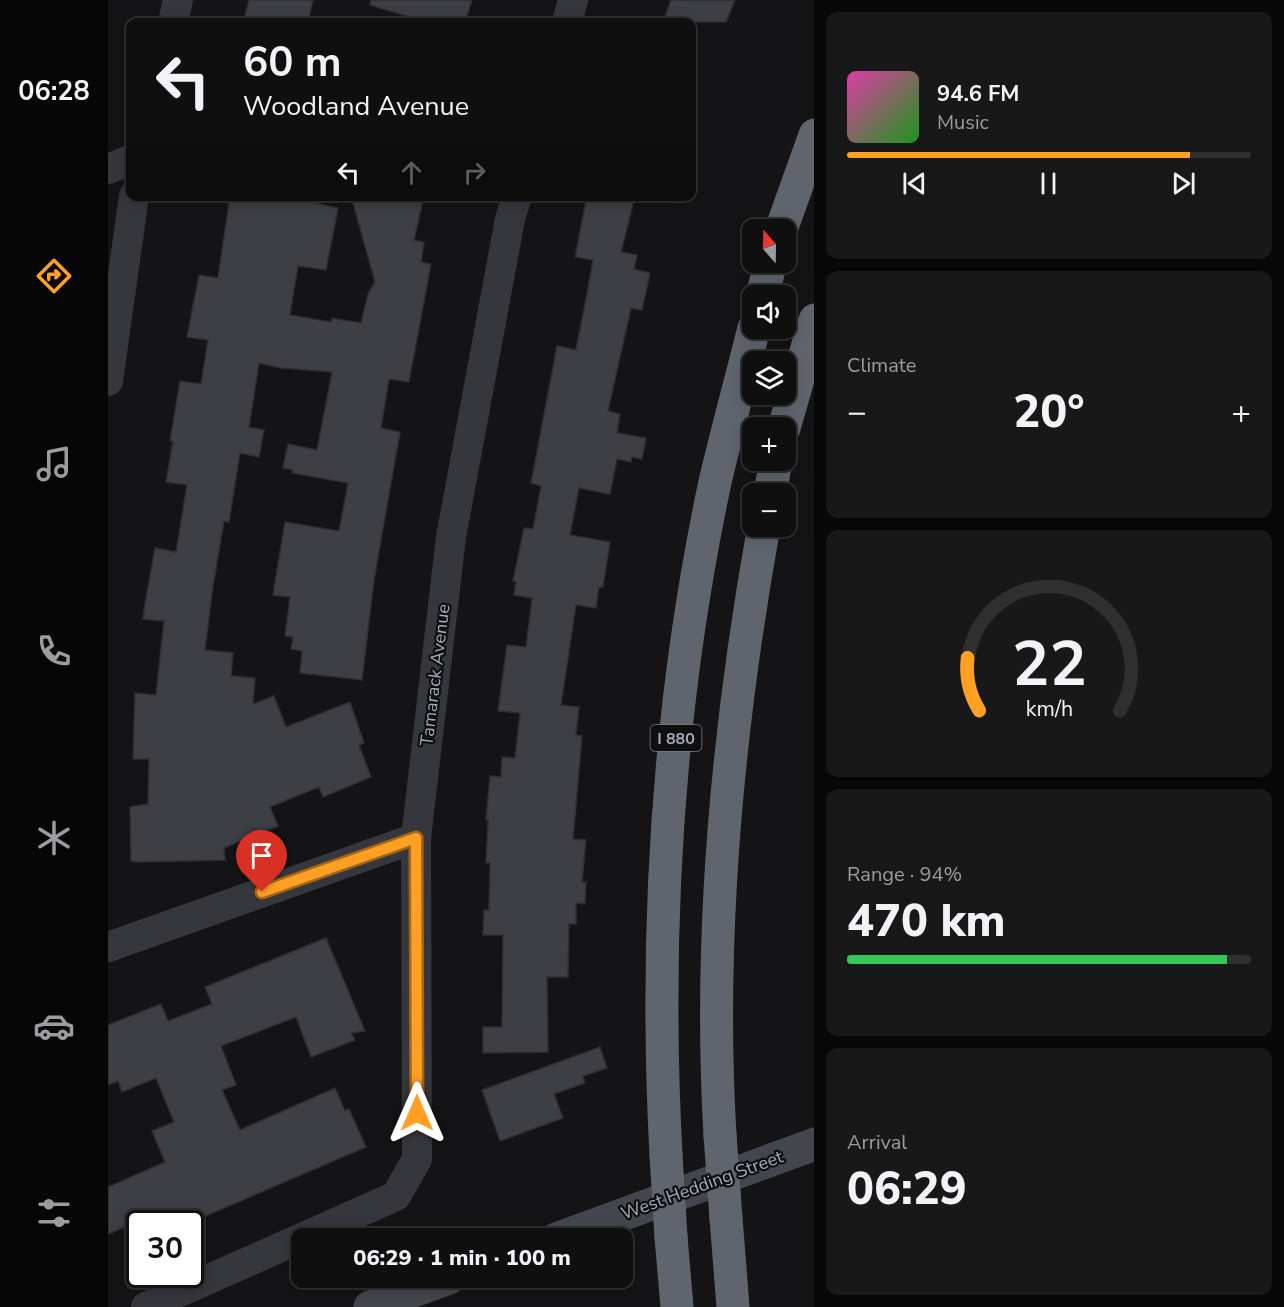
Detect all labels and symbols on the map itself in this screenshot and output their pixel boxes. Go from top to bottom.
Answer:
north arrow [742,219,796,273]
street label: Tamarack Avenue [414,603,456,747]
road number: I 880 [650,725,702,751]
pin [236,830,287,892]
position arrow [385,1081,449,1145]
street label: West Hedding Street [618,1144,787,1225]
speed limit sign: 30 [126,1210,204,1288]

